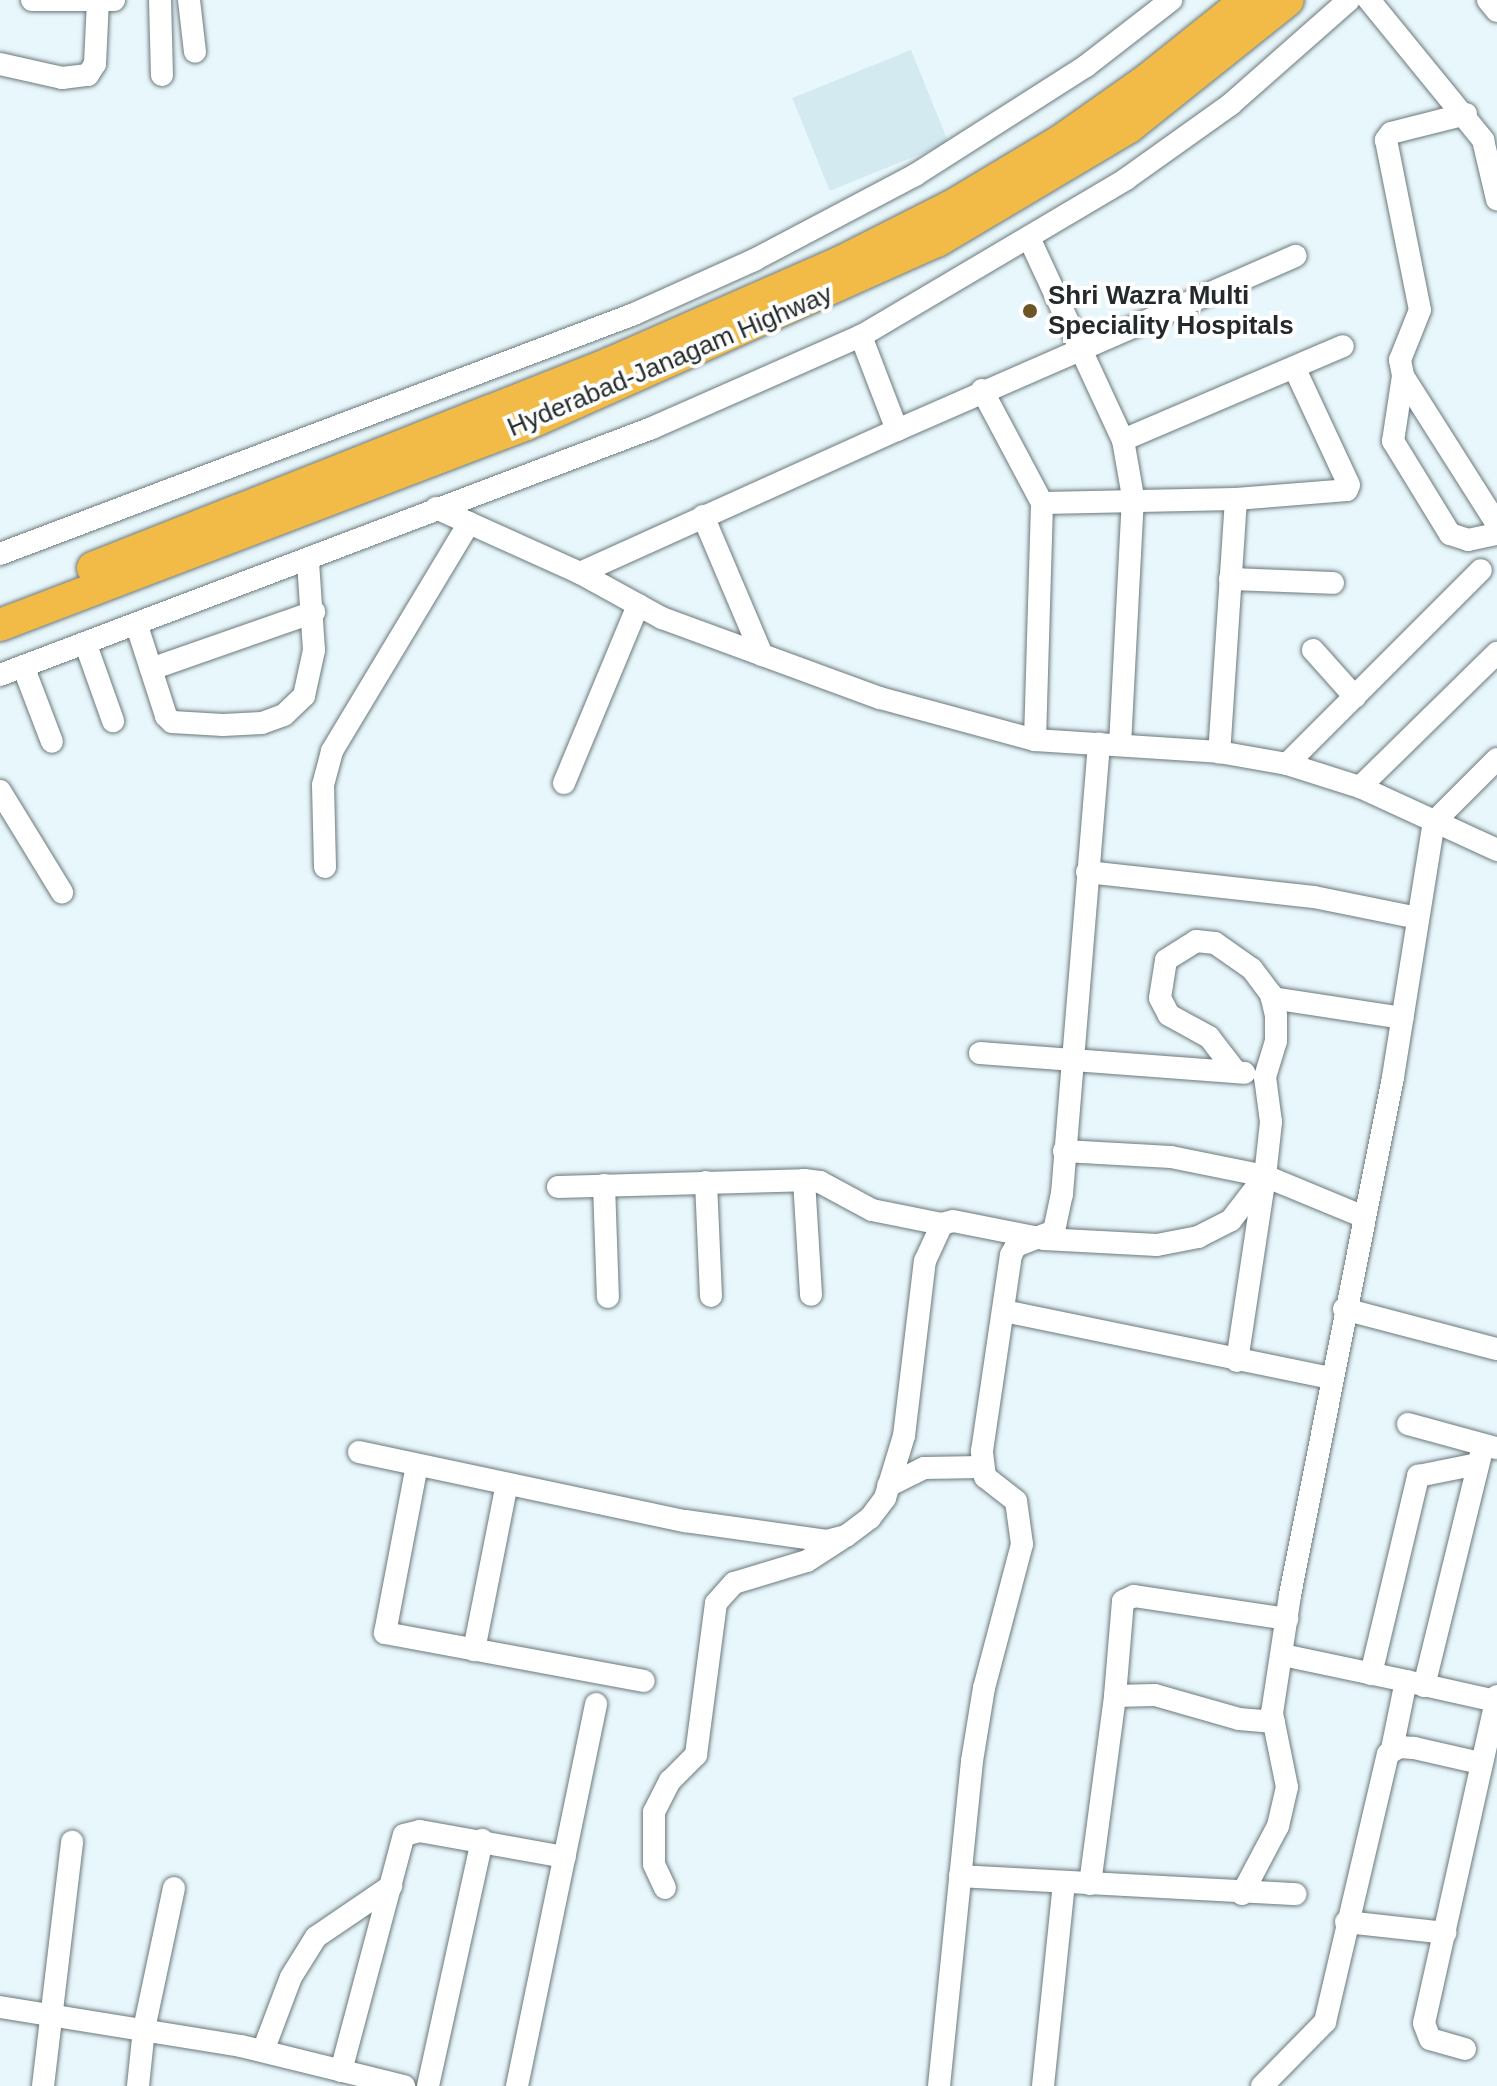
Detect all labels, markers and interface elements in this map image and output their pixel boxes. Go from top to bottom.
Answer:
street label: Hyderabad-Janagam Highway [503,278,837,444]
place label: Shri Wazra Multi Speciality Hospitals [1048,280,1294,342]
marker: Shri Wazra Multi Speciality Hospitals [1019,300,1041,322]

